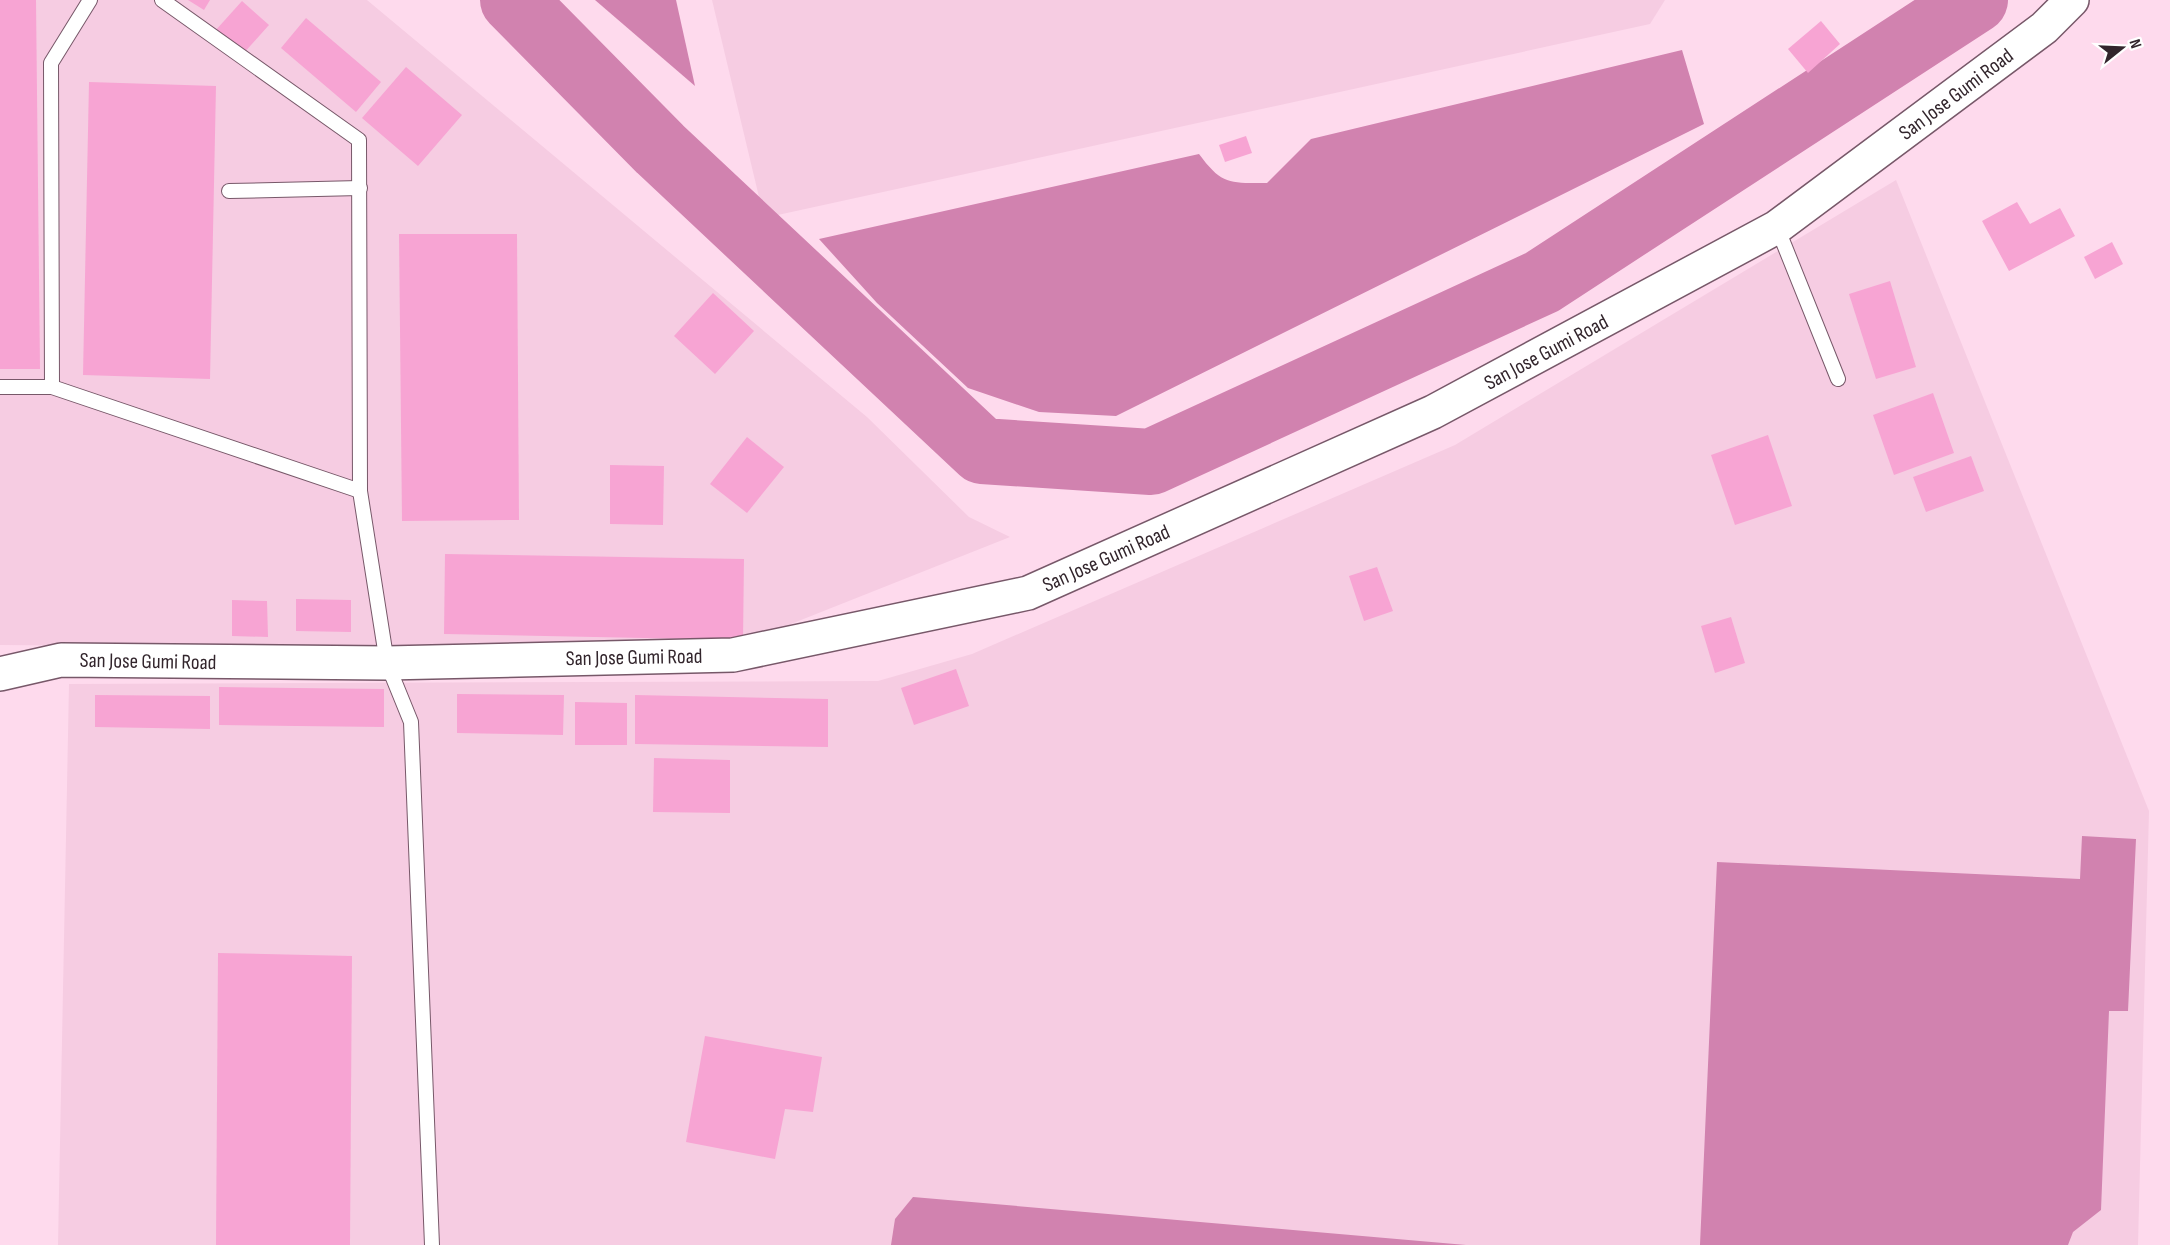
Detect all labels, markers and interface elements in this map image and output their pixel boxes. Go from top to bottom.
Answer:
north arrow [2092,18,2152,78]
text: N [2124,37,2145,51]
street label: San Jose Gumi Road [1894,43,2018,146]
street label: San Jose Gumi Road [1480,309,1612,396]
street label: San Jose Gumi Road [1039,519,1174,598]
street label: San Jose Gumi Road [565,644,703,671]
street label: San Jose Gumi Road [79,648,217,675]

